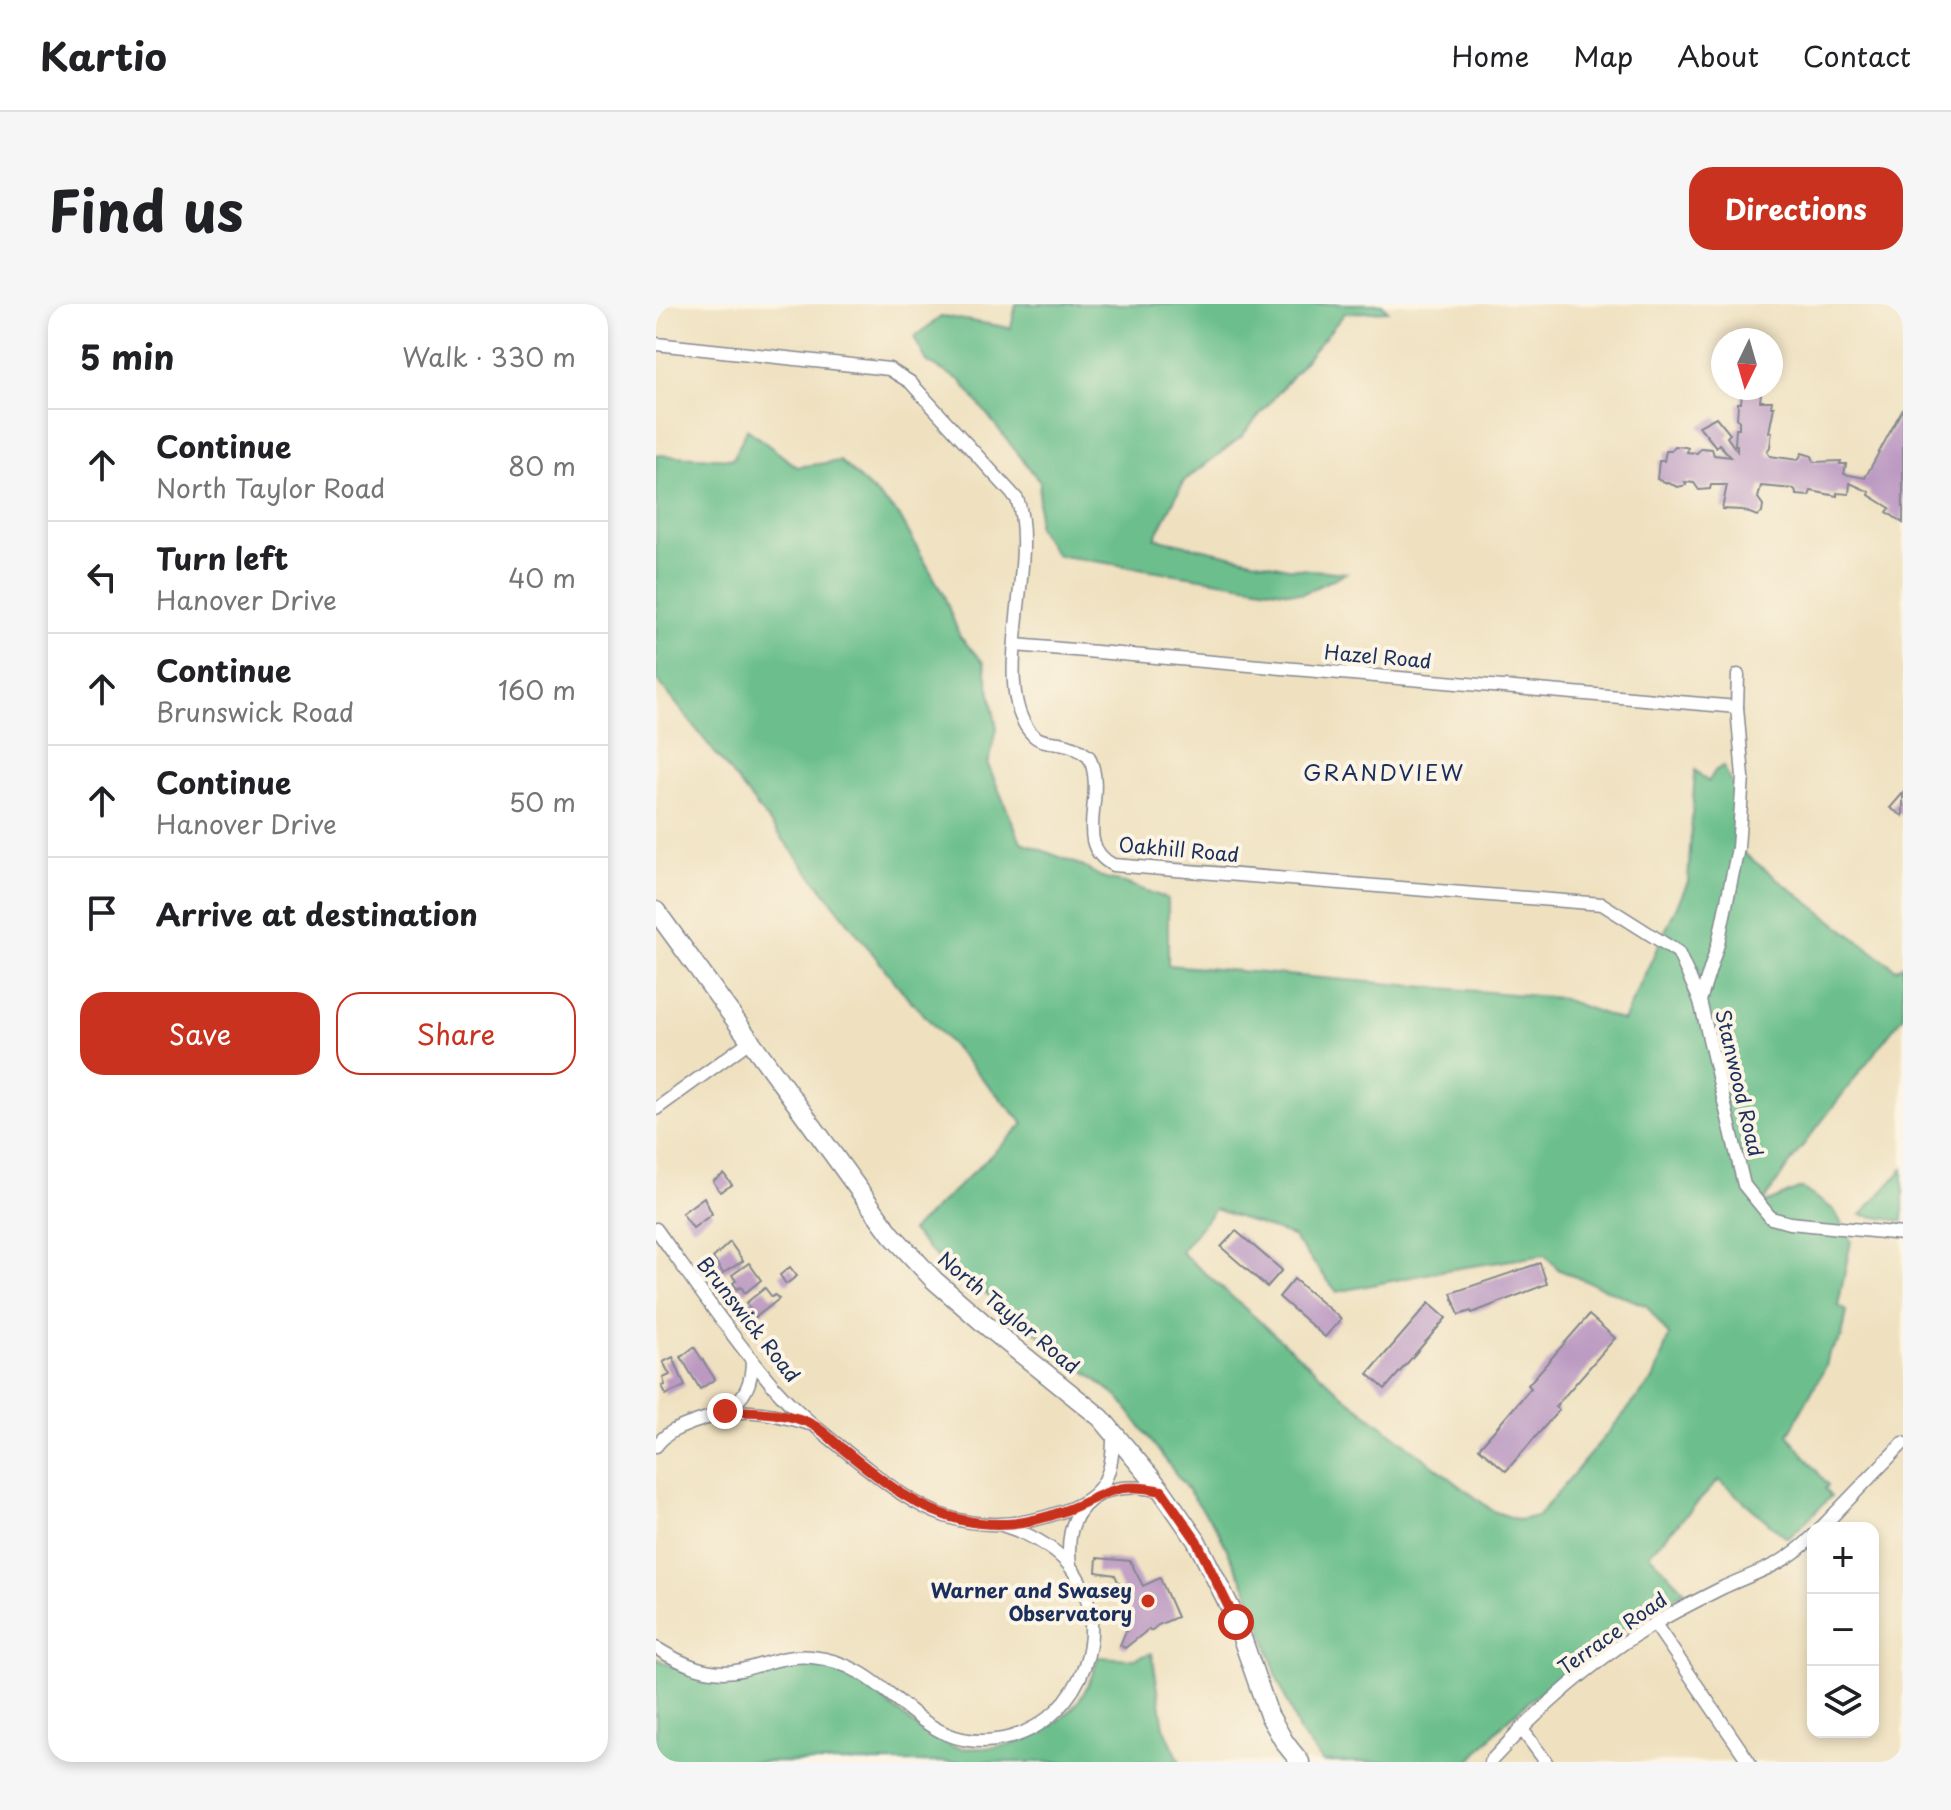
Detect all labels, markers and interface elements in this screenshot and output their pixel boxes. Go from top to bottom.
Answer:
text: Kartio [40,27,167,84]
text: Home [1451,34,1529,77]
text: Map [1573,34,1633,77]
text: About [1677,34,1759,77]
text: Contact [1803,34,1911,77]
text: Find us [48,166,244,251]
button: Directions [1689,167,1903,250]
north arrow [1711,328,1783,400]
text: 5 min [80,330,174,382]
text: Walk · 330 m [402,337,576,376]
text: Continue [156,423,291,468]
icon: ahead [80,443,124,487]
text: 80 m [508,446,576,485]
text: North Taylor Road [156,468,385,507]
text: Turn left [156,535,288,580]
icon: left [80,555,124,599]
text: 40 m [508,558,576,597]
text: Hanover Drive [156,580,337,619]
street label: Hazel Road [1323,636,1433,676]
text: Continue [156,647,291,692]
icon: ahead [80,667,124,711]
text: 160 m [498,670,576,709]
text: Brunswick Road [156,692,354,731]
district label: GRANDVIEW [1303,755,1465,788]
text: Continue [156,759,291,804]
icon: ahead [80,779,124,823]
text: 50 m [509,782,576,821]
text: Hanover Drive [156,804,337,843]
street label: Oakhill Road [1117,829,1241,869]
icon: arrive [80,891,124,935]
text: Arrive at destination [156,891,478,936]
button: Save [80,992,320,1075]
button: Share [336,992,576,1075]
street label: Stanwood Road [1708,1006,1772,1160]
street label: North Taylor Road [932,1244,1086,1380]
street label: Brunswick Road [690,1250,808,1388]
route end [707,1393,743,1429]
map controls [1807,1522,1879,1738]
button: + [1807,1522,1879,1594]
place label: Warner and Swasey Observatory [931,1575,1132,1628]
street label: Terrace Road [1551,1584,1673,1682]
marker: Warner and Swasey Observatory [1139,1592,1157,1610]
button: − [1807,1594,1879,1666]
route start [1218,1604,1254,1640]
button: layers [1807,1666,1879,1738]

